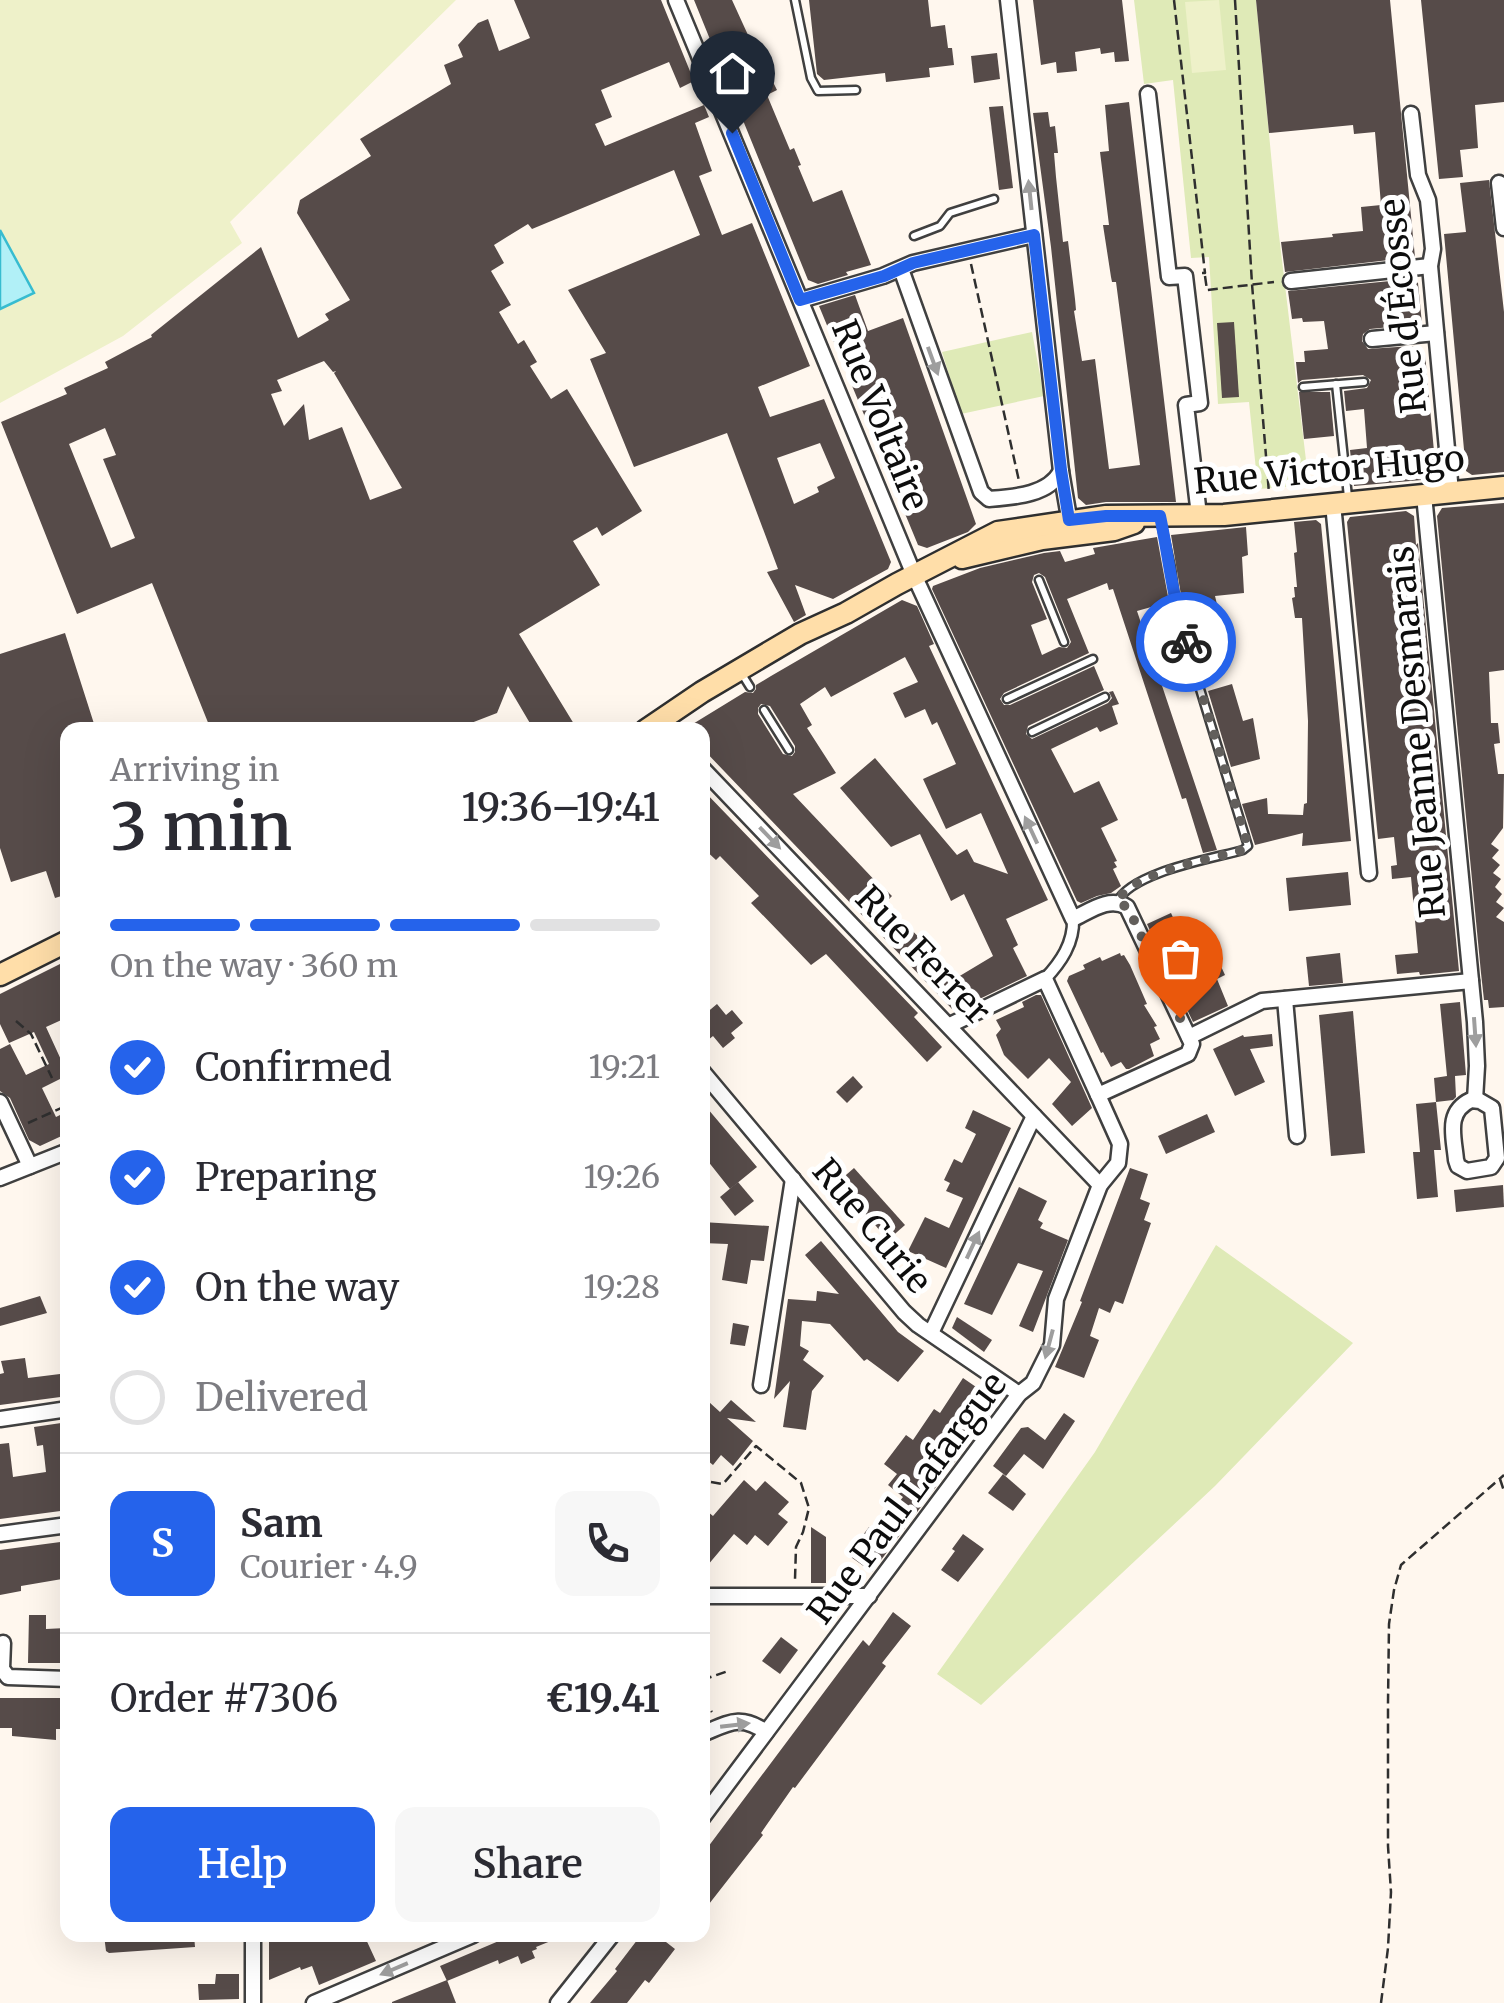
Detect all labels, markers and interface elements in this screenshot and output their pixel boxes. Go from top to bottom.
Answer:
pin [690,31,775,134]
icon: home [705,46,760,101]
one-way arrow [1022,179,1038,210]
street label: Rue d'Écosse [1369,197,1436,416]
street label: Rue Voltaire [822,313,938,517]
one-way arrow [926,347,941,377]
street label: Rue Victor Hugo [1192,436,1466,504]
street label: Rue Jeanne Desmarais [1379,544,1455,920]
courier [1136,592,1236,692]
icon: bike [1159,615,1214,670]
text: Arriving in [110,750,279,790]
text: 19:36–19:41 [462,784,660,831]
text: 3 min [110,786,292,868]
one-way arrow [1023,815,1040,844]
one-way arrow [758,826,781,850]
street label: Rue Ferrer [846,877,1000,1033]
pin [1138,916,1223,1019]
icon: bag [1153,931,1208,986]
text: On the way · 360 m [110,946,398,986]
one-way arrow [1467,1017,1483,1049]
icon: check [110,1040,165,1095]
text: Confirmed [195,1044,392,1091]
text: 19:21 [589,1047,660,1087]
icon: check [110,1150,165,1205]
street label: Rue Curie [803,1150,941,1302]
text: Preparing [195,1154,377,1201]
text: 19:26 [583,1157,660,1197]
one-way arrow [964,1230,981,1259]
icon: check [110,1260,165,1315]
text: On the way [195,1264,399,1311]
text: 19:28 [583,1267,660,1307]
one-way arrow [1041,1328,1057,1359]
street label: Rue Paul Lafargue [798,1363,1016,1633]
text: Delivered [195,1374,368,1421]
button: phone [555,1491,660,1596]
text: Sam [240,1500,323,1547]
text: S [151,1520,174,1567]
text: Courier · 4.9 [240,1547,418,1587]
text: Order #7306 [110,1675,338,1722]
text: €19.41 [545,1675,660,1722]
one-way arrow [720,1717,751,1733]
button: Help [110,1807,375,1922]
button: Share [395,1807,660,1922]
one-way arrow [379,1961,409,1977]

